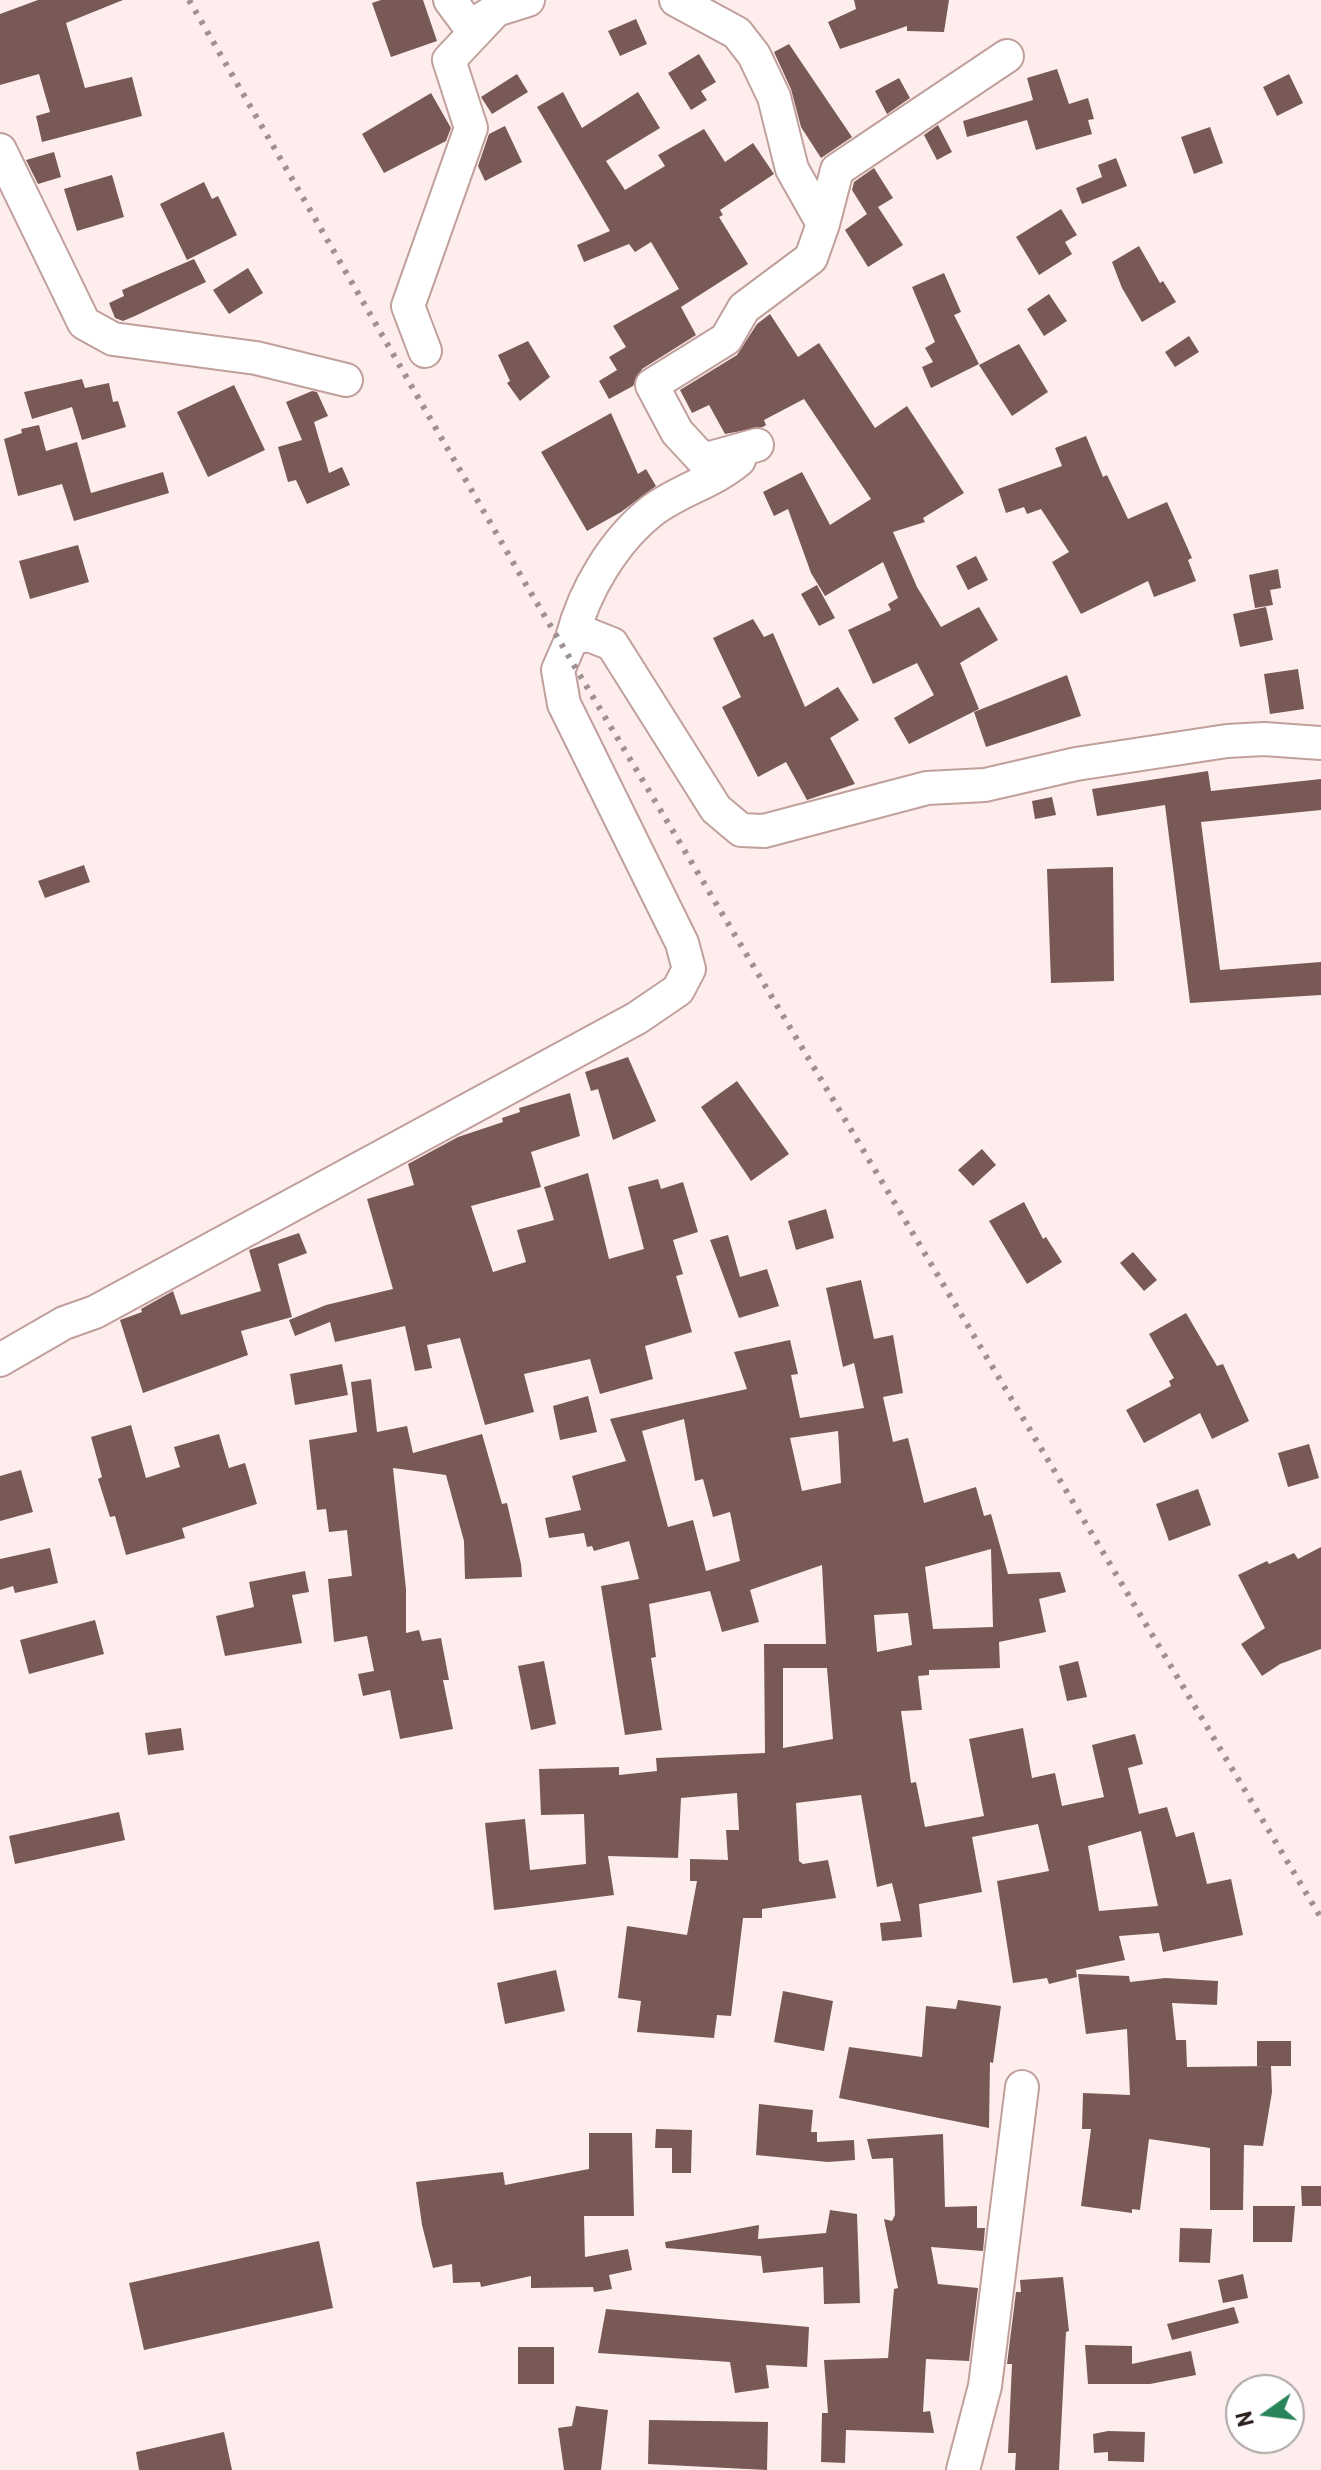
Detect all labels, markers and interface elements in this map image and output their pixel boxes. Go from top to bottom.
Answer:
north arrow [1225,2374,1305,2454]
text: N [1229,2409,1258,2430]

